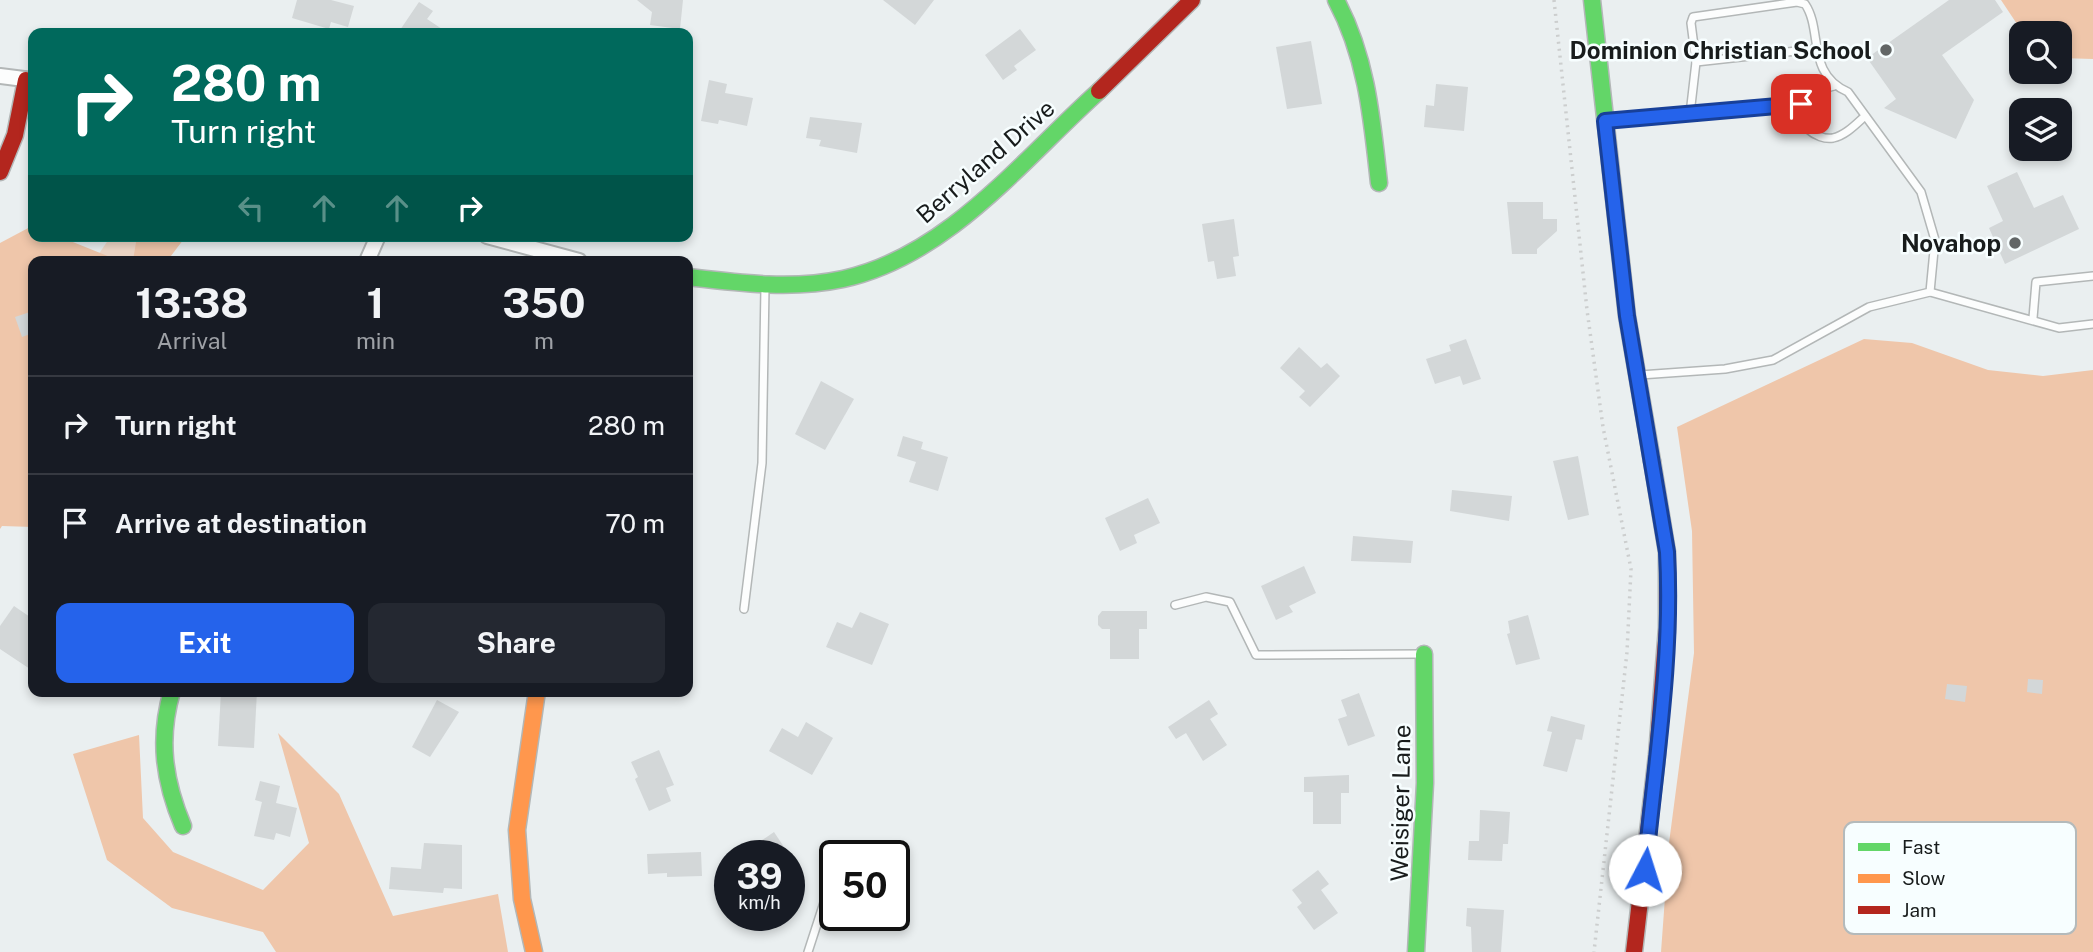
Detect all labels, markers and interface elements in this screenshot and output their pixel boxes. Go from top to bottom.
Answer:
map controls [2009,21,2072,161]
button: search [2009,21,2072,84]
place label: Dominion Christian School [1570,36,1872,64]
marker: Dominion Christian School [1878,42,1894,58]
text: 280 m [171,54,321,112]
icon: right [56,56,147,147]
pin [1771,74,1831,134]
icon: arrive [1782,85,1820,123]
street label: Berryland Drive [910,94,1060,228]
button: layers [2009,98,2072,161]
text: Turn right [171,113,316,150]
icon: left [232,189,270,227]
icon: ahead [305,189,343,227]
icon: ahead [378,189,416,227]
icon: right [451,189,489,227]
place label: Novahop [1901,229,2001,257]
marker: Novahop [2007,235,2023,251]
text: 13:38 [135,278,249,327]
text: 1 [366,278,384,327]
text: 350 [502,278,586,327]
text: Arrival [156,327,227,354]
text: min [356,327,395,354]
text: m [534,327,554,354]
icon: right [56,406,94,444]
text: Turn right [115,410,237,441]
text: 280 m [588,410,665,441]
icon: arrive [56,504,94,542]
text: Arrive at destination [115,508,367,539]
text: 70 m [605,508,665,539]
button: Exit [56,603,354,683]
button: Share [368,603,665,683]
street label: Weisiger Lane [1385,724,1415,882]
legend [1844,822,2076,934]
position arrow [1608,833,1682,907]
text: Fast [1902,836,1940,858]
speed limit sign: 50 [819,840,910,931]
text: 39 [736,856,783,897]
text: Slow [1902,867,1946,889]
text: km/h [738,892,781,913]
text: Jam [1902,899,1936,921]

